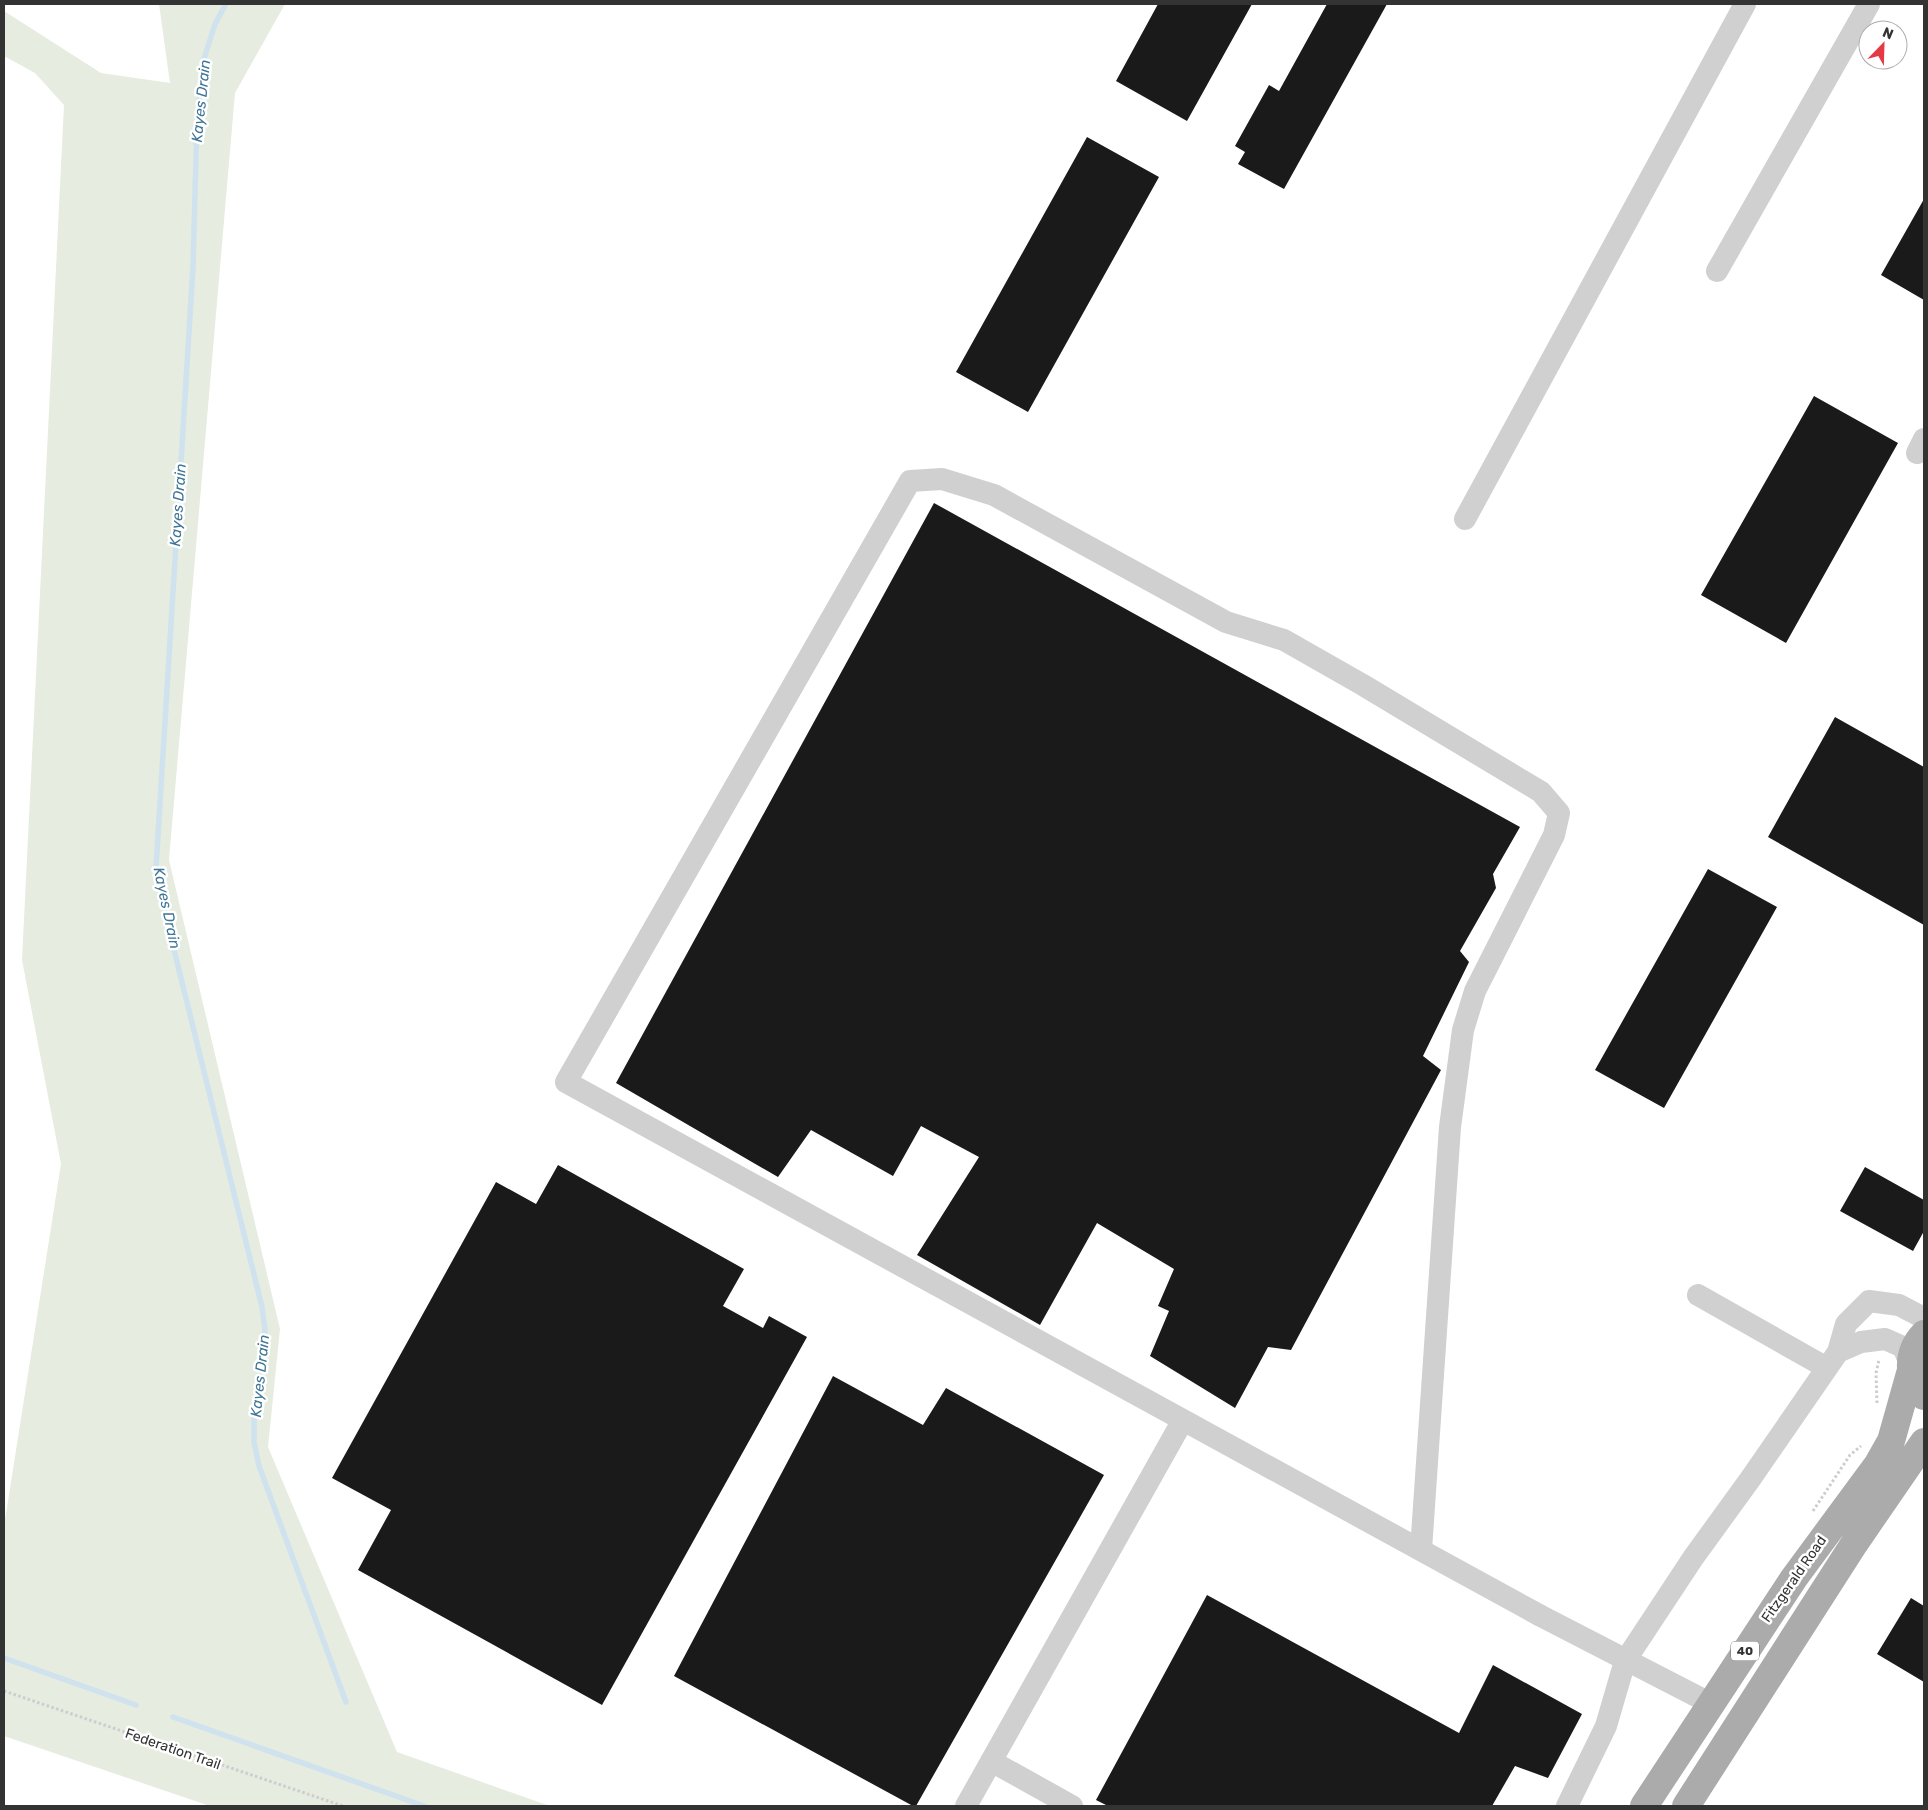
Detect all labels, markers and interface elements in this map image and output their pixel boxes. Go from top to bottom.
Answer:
north arrow [1858,20,1908,70]
text: N [1880,24,1896,43]
water label: Kayes Drain [188,59,214,143]
water label: Kayes Drain [166,463,190,547]
water label: Kayes Drain [150,865,184,951]
water label: Kayes Drain [247,1334,273,1418]
street label: Fitzgerald Road [1758,1533,1830,1625]
road number: 40 [1731,1642,1759,1660]
street label: Federation Trail [123,1725,223,1773]

